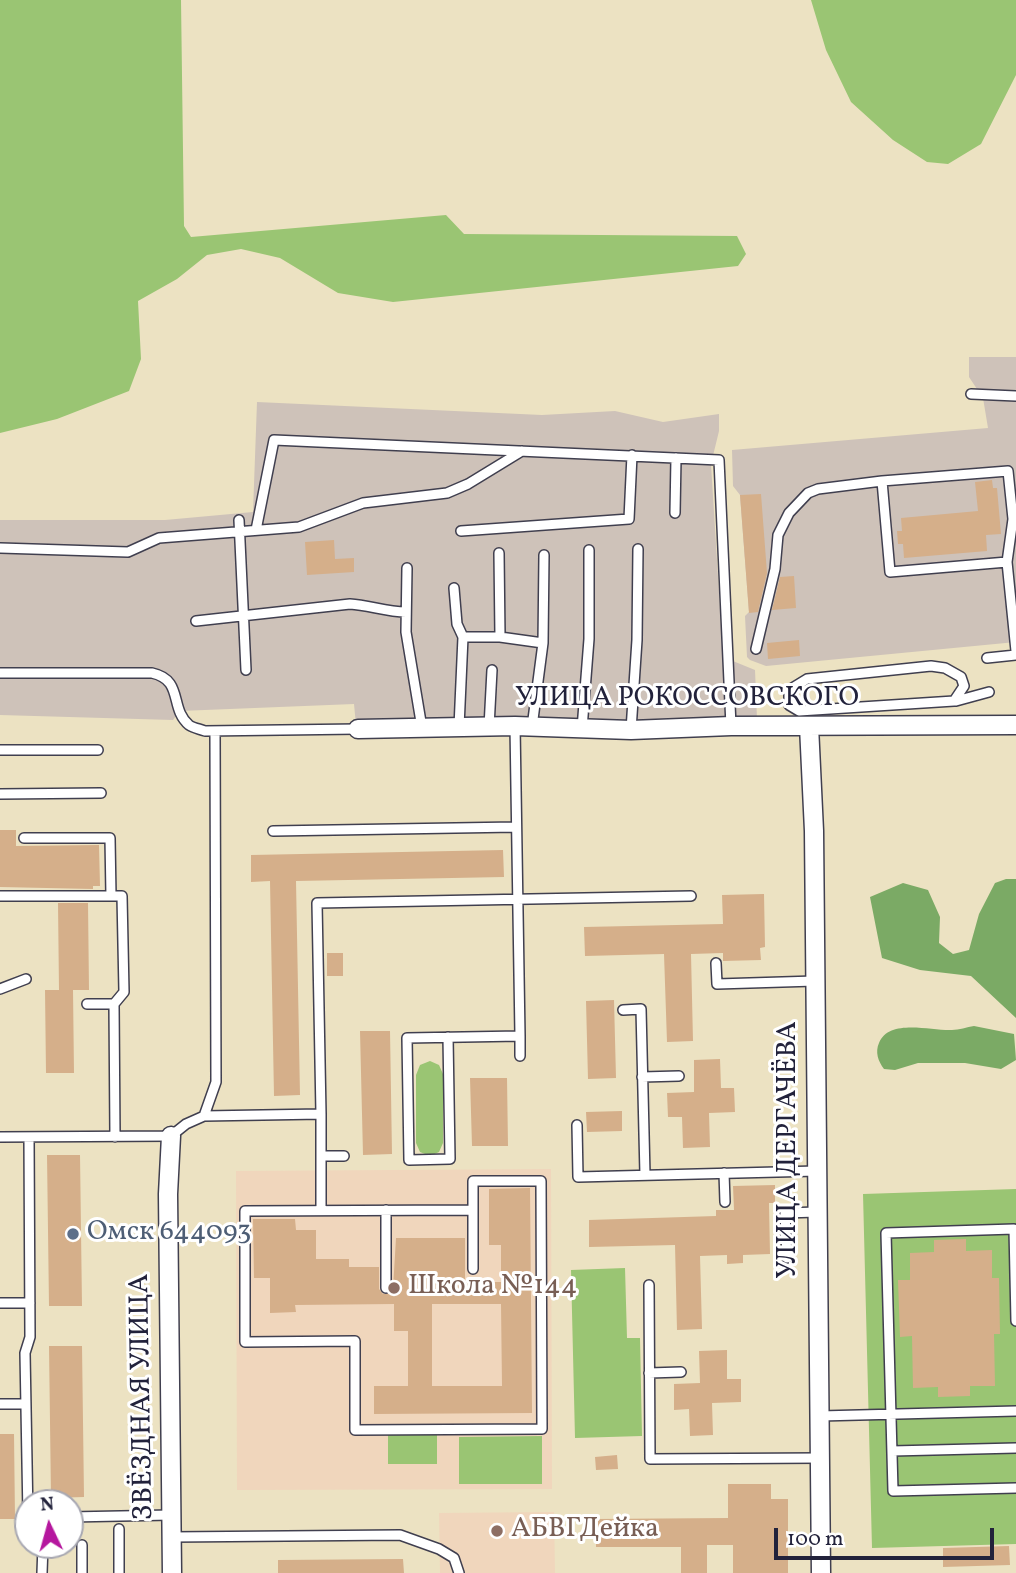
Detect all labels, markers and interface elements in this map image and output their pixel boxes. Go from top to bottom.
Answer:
street label: УЛИЦА РОКОССОВСКОГО [515,683,859,717]
street label: УЛИЦА ДЕРГАЧЁВА [773,1021,807,1279]
place label: Омск 644093 [87,1217,251,1251]
marker: Омск 644093 [65,1226,81,1242]
place label: Школа №144 [408,1271,577,1305]
street label: ЗВЁЗДНАЯ УЛИЦА [125,1273,163,1521]
marker: Школа №144 [386,1280,402,1296]
north arrow [14,1489,84,1559]
text: N [39,1492,55,1519]
place label: АБВГДейка [511,1514,659,1548]
scale bar [778,1514,998,1558]
marker: АБВГДейка [489,1523,505,1539]
text: 100 m [787,1525,844,1554]

